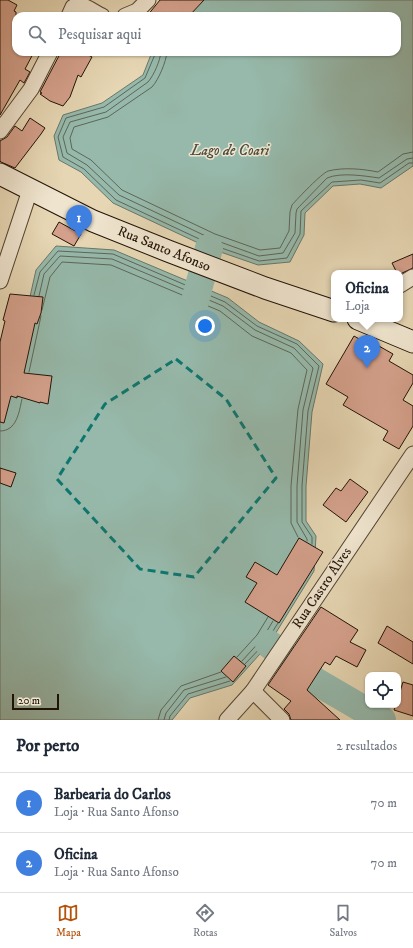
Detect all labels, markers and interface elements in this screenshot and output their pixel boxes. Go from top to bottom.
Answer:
search box [12,12,401,56]
icon: search [26,23,48,45]
text: Pesquisar aqui [58,25,141,44]
water label: Lago de Coari [190,141,270,160]
pin: 1 [66,205,92,238]
street label: Rua Santo Afonso [115,222,213,276]
popup [331,270,403,322]
text: Oficina [345,279,389,298]
text: Loja [345,298,370,314]
your location [195,316,215,336]
pin: 2 [354,335,380,368]
street label: Rua Castro Alves [288,544,356,632]
map controls [365,672,401,708]
button: locate [365,672,401,708]
scale bar [12,692,59,711]
text: 20 m [18,694,40,708]
text: Por perto [16,735,79,757]
text: 2 resultados [336,738,397,754]
text: Barbearia do Carlos [54,785,171,804]
text: 1 [27,795,31,811]
text: 70 m [371,795,397,811]
text: Loja · Rua Santo Afonso [54,804,179,820]
text: Oficina [54,845,98,864]
text: 2 [26,855,32,871]
text: 70 m [371,855,397,871]
text: Loja · Rua Santo Afonso [54,864,179,880]
tab: Mapa [56,902,81,940]
tab: Rotas [193,902,217,940]
tab: Salvos [330,902,357,940]

